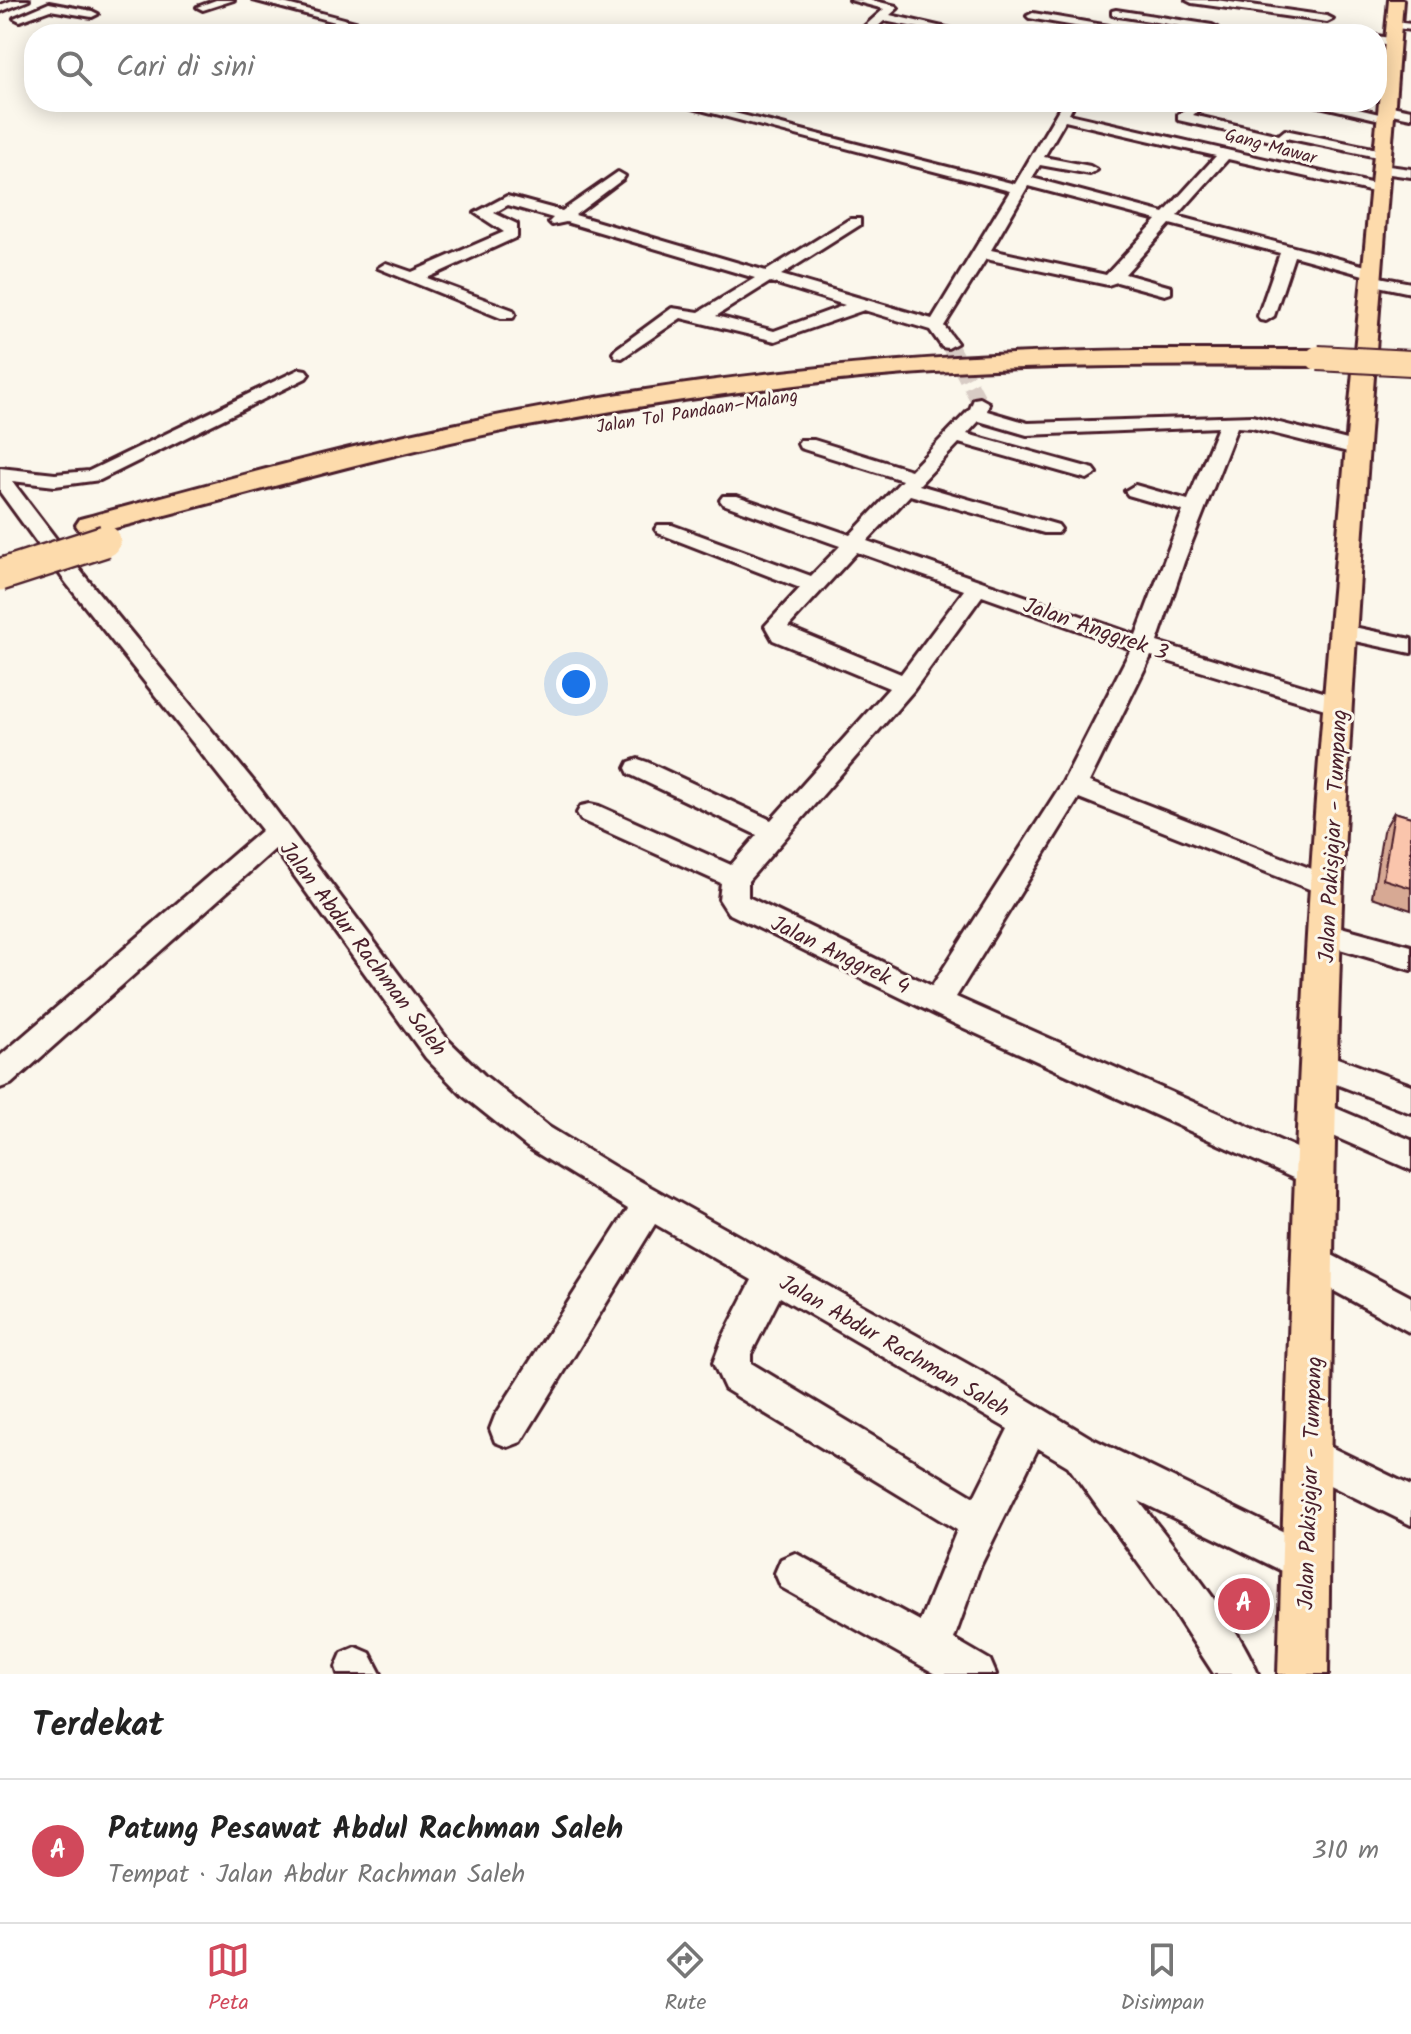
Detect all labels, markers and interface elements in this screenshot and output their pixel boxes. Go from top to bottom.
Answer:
search box [24,24,1387,112]
text: Cari di sini [116,44,254,92]
icon: search [52,46,96,90]
street label: Gang Mawar [1221,121,1321,174]
street label: Jalan Tol Pandaan–Malang [594,382,800,443]
street label: Jalan Anggrek 3 [1018,589,1173,672]
your location [556,664,596,704]
street label: Jalan Pakisjajar - Tumpang [1310,708,1359,964]
street label: Jalan Abdur Rachman Saleh [269,834,455,1065]
street label: Jalan Anggrek 4 [764,907,916,1005]
street label: Jalan Abdur Rachman Saleh [772,1267,1016,1428]
street label: Jalan Pakisjajar - Tumpang [1290,1356,1333,1611]
pin: A [1218,1574,1270,1634]
text: Terdekat [32,1699,164,1753]
text: Patung Pesawat Abdul Rachman Saleh [108,1806,623,1854]
text: A [50,1830,66,1872]
text: 310 m [1312,1830,1379,1872]
text: Tempat · Jalan Abdur Rachman Saleh [108,1854,525,1896]
tab: Peta [206,1938,250,2021]
tab: Rute [663,1938,707,2021]
tab: Disimpan [1120,1938,1204,2021]

